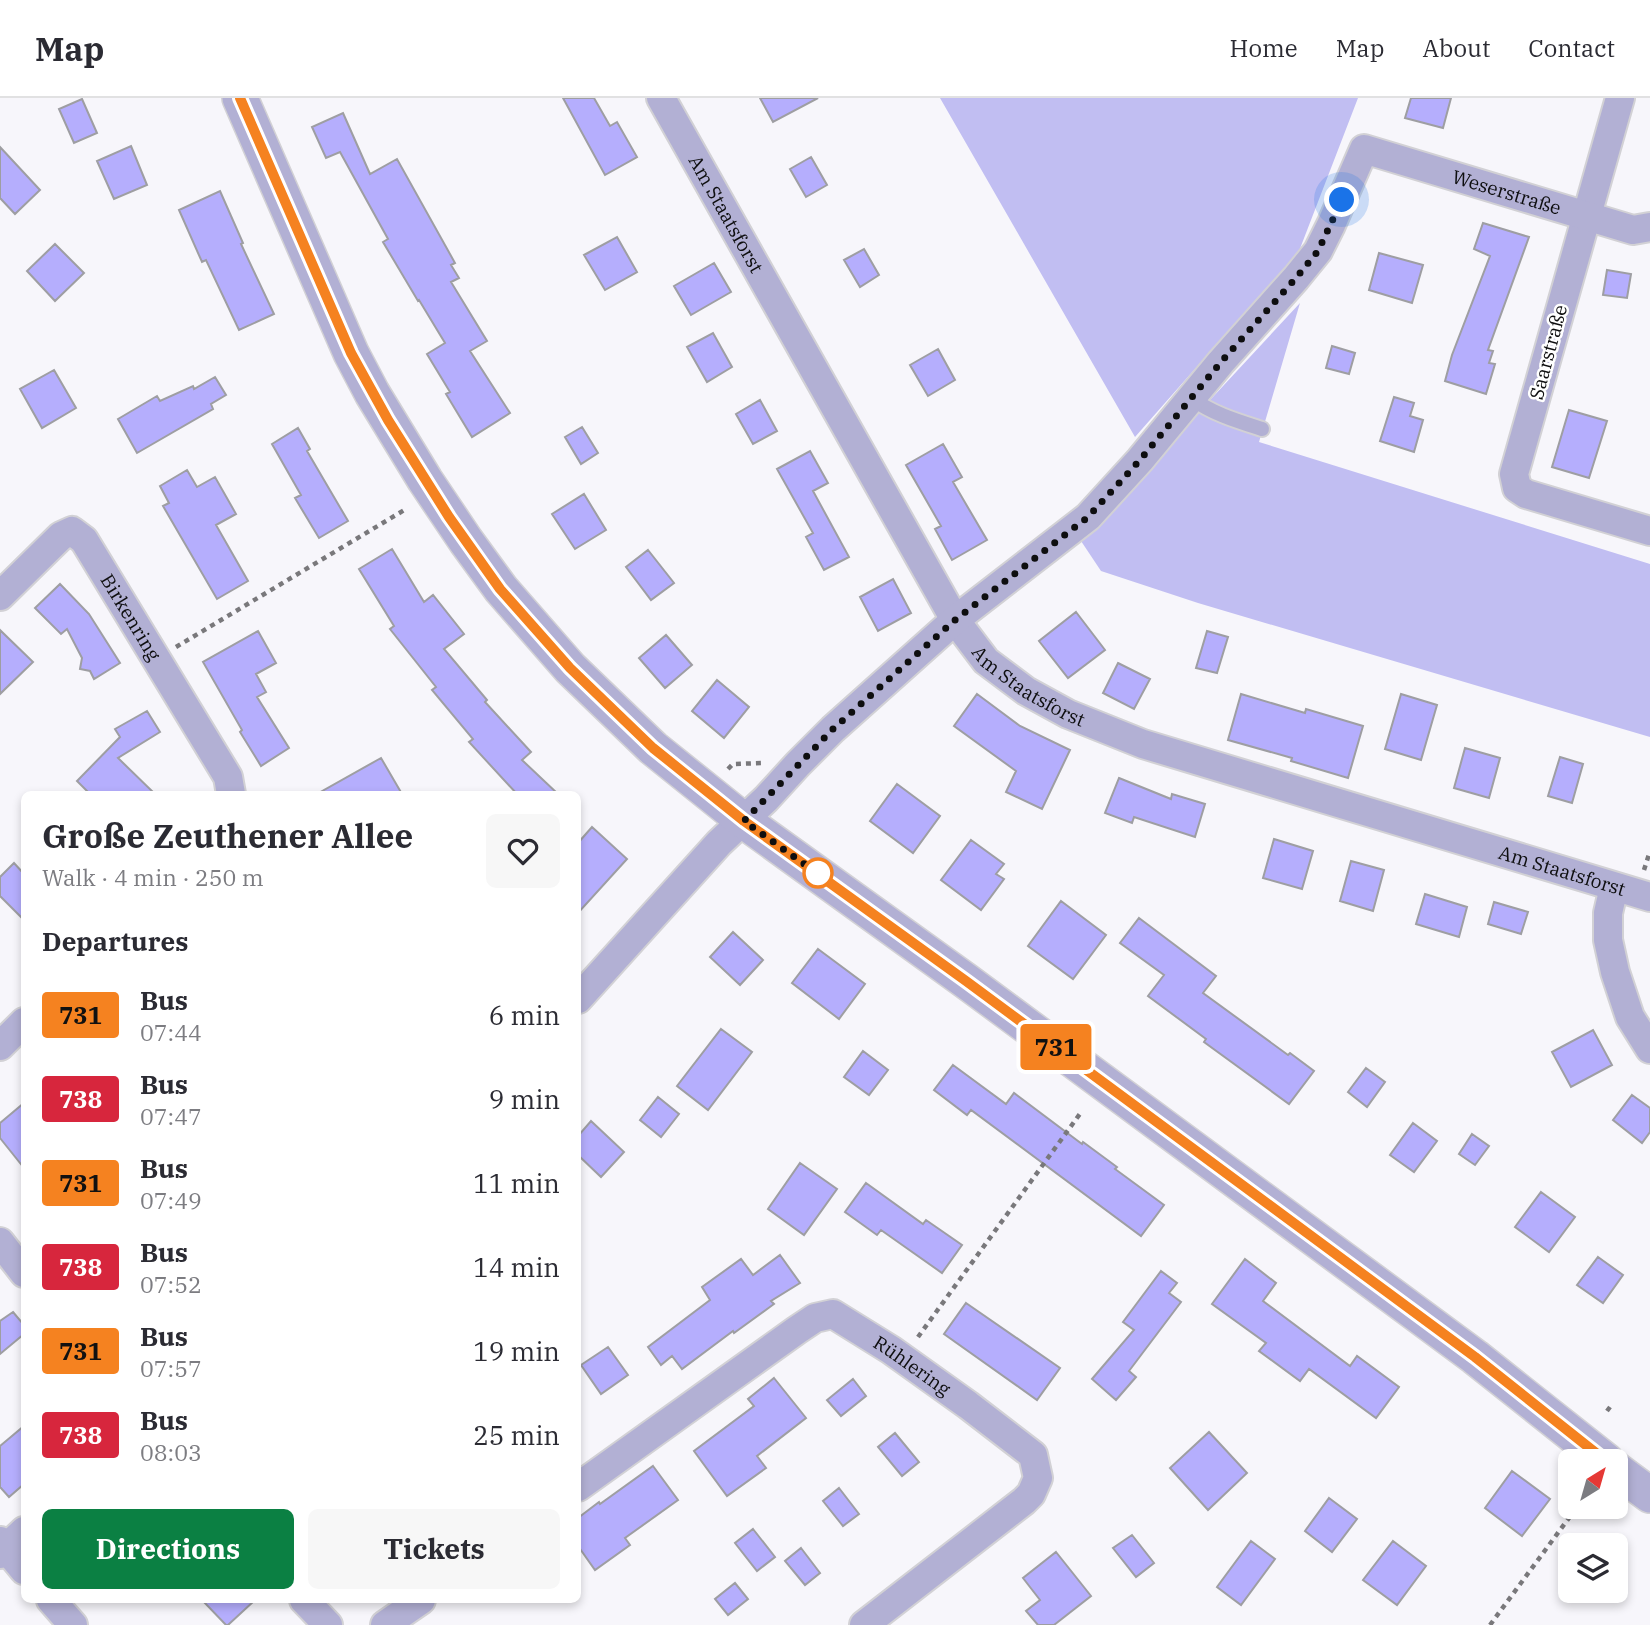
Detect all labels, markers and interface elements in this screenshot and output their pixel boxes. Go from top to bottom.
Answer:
text: Map [35,27,104,70]
text: Home [1230,32,1298,64]
text: Map [1336,32,1384,64]
text: About [1422,32,1490,64]
text: Contact [1528,32,1615,64]
street label: Am Staatsforst [684,151,769,277]
street label: Weserstraße [1449,164,1564,220]
your location [1324,182,1359,217]
street label: Saarstraße [1524,302,1572,402]
street label: Birkenring [95,569,167,666]
street label: Am Staatsforst [967,641,1089,732]
text: Große Zeuthener Allee [42,814,413,857]
button: heart [486,814,560,888]
street label: Am Staatsforst [1496,840,1629,901]
unlabelled marker [803,858,833,888]
text: Walk · 4 min · 250 m [42,862,264,892]
text: Departures [42,924,188,958]
text: Bus [140,983,188,1017]
text: 6 min [489,998,560,1032]
text: 731 [59,999,102,1031]
text: 07:44 [140,1017,202,1047]
line badge: 731 [1016,1024,1096,1070]
text: 731 [1034,1031,1078,1063]
text: Bus [140,1067,188,1101]
text: 9 min [489,1082,560,1116]
text: 738 [59,1083,102,1115]
text: 07:47 [140,1101,202,1131]
text: Bus [140,1151,188,1185]
text: 11 min [473,1166,560,1200]
text: 731 [59,1167,102,1199]
text: 07:49 [140,1185,202,1215]
text: Bus [140,1235,188,1269]
text: 14 min [473,1250,560,1284]
text: 738 [59,1251,102,1283]
text: 07:52 [140,1269,202,1299]
text: Bus [140,1319,188,1353]
street label: Rühlering [869,1330,956,1401]
text: 19 min [473,1334,560,1368]
text: 731 [59,1335,102,1367]
text: 07:57 [140,1353,202,1383]
text: Bus [140,1403,188,1437]
text: 25 min [473,1418,560,1452]
text: 738 [59,1419,102,1451]
text: 08:03 [140,1437,202,1467]
north arrow [1558,1449,1628,1519]
map controls [1558,1449,1628,1603]
button: Directions [42,1509,294,1589]
button: Tickets [308,1509,560,1589]
button: layers [1558,1533,1628,1603]

